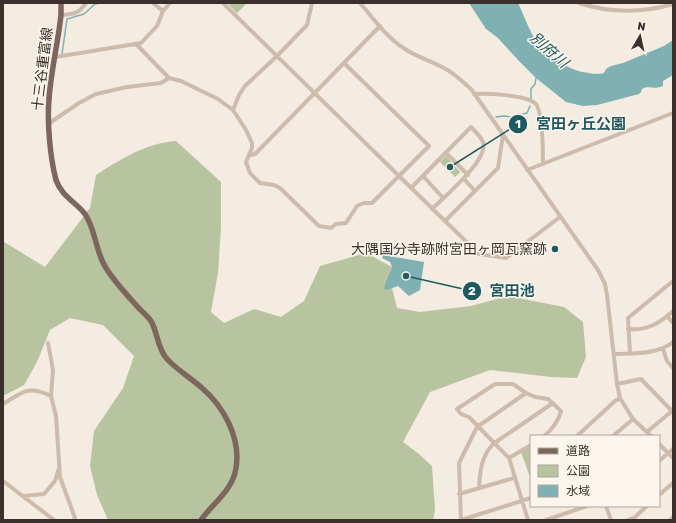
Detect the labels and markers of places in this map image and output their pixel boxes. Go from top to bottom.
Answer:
callout: 宮田ヶ丘公園 [508,110,634,137]
place label: 大隅国分寺跡附宮田ヶ岡瓦窯跡 [351,241,547,258]
marker: 大隅国分寺跡附宮田ヶ岡瓦窯跡 [550,244,560,254]
callout: 宮田池 [462,277,543,304]

